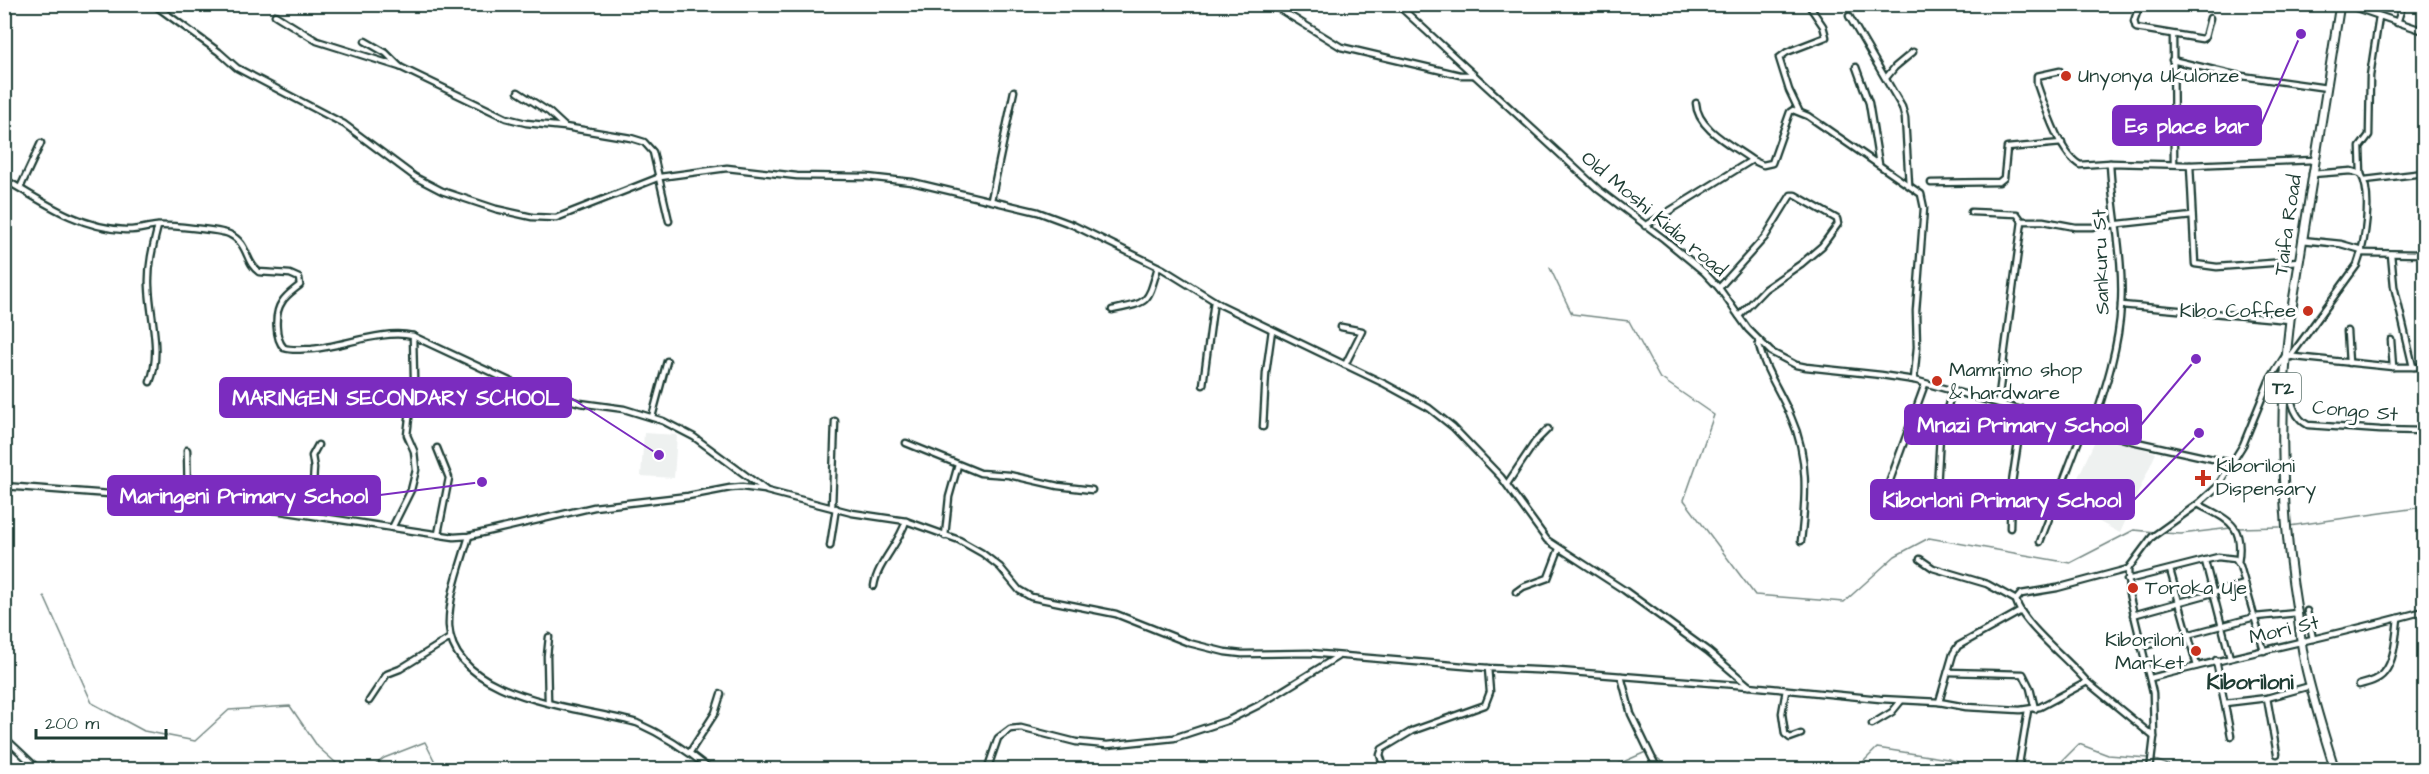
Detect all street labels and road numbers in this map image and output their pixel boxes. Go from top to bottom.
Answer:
street label: Old Moshi Kidia road [1575,144,1733,284]
street label: Taifa Road [2267,173,2309,277]
street label: Sankuru St [2085,209,2117,315]
road number: T2 [2265,373,2301,403]
street label: Congo St [2311,393,2399,430]
street label: Mori St [2246,608,2322,652]

